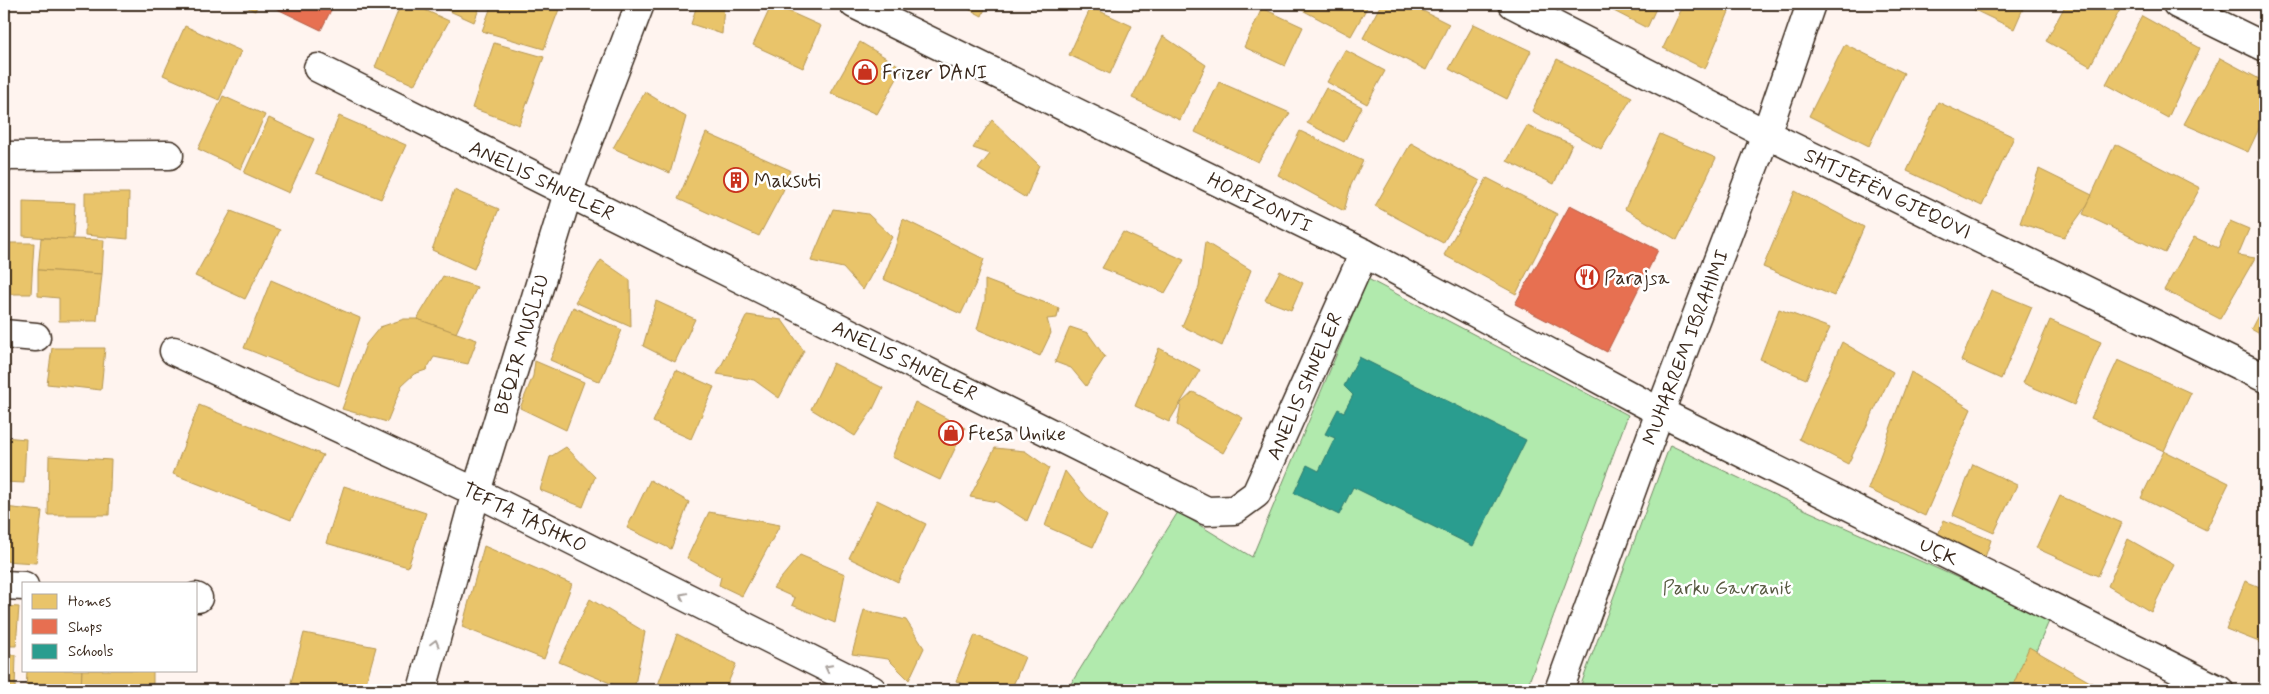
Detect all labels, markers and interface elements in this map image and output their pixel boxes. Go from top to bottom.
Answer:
shop icon: Frizer DANI [852,59,878,85]
place label: Frizer DANI [882,60,987,87]
street label: ANELIS SHNELER [464,135,618,228]
street label: SHTJEFËN GJEQOVI [1799,142,1975,247]
street label: HORIZONTI [1202,166,1316,240]
building icon: Maksuti [723,167,749,193]
place label: Maksuti [754,168,821,195]
street label: MUHARREM IBRAHIMI [1637,246,1736,449]
restaurant icon: Parajsa [1574,264,1600,290]
place label: Parajsa [1604,265,1670,292]
street label: BEQIR MUSLIU [488,271,557,418]
street label: ANELIS SHNELER [1261,309,1350,464]
street label: ANELIS SHNELER [827,315,981,408]
shop icon: Ftesa Unike [938,420,964,446]
place label: Ftesa Unike [968,421,1066,448]
street label: TEFTA TASHKO [458,477,591,560]
street label: UÇK [1914,531,1962,573]
park label: Parku Gavranit [1663,575,1791,602]
legend [22,582,198,672]
text: Homes [68,592,111,612]
one-way arrow [679,592,688,602]
text: Shops [68,618,103,638]
one-way arrow [429,639,440,648]
text: Schools [68,642,114,662]
one-way arrow [825,664,834,674]

